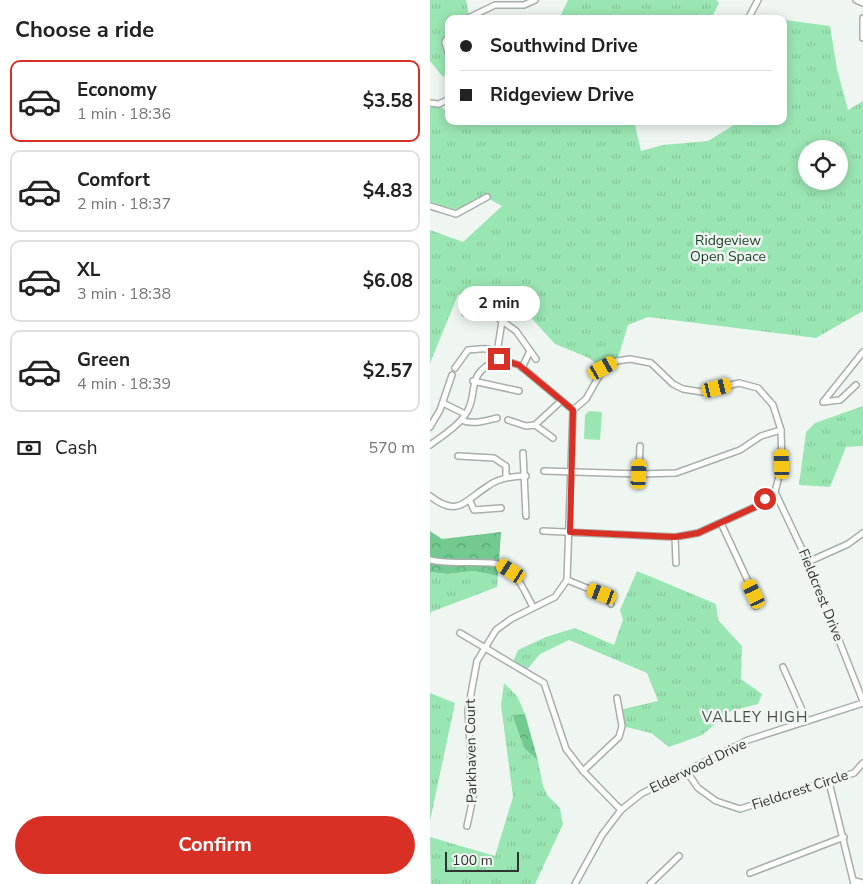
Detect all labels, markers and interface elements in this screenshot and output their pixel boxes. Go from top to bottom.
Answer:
text: Choose a ride [15,15,154,45]
text: Southwind Drive [490,33,638,59]
text: Economy [77,77,157,103]
icon: car [17,79,62,124]
text: Ridgeview Drive [490,82,634,108]
text: $3.58 [363,88,413,114]
text: 1 min · 18:36 [77,103,171,125]
map controls [798,140,848,190]
button: locate [798,140,848,190]
text: Comfort [77,167,150,193]
icon: car [17,169,62,214]
text: $4.83 [363,178,413,204]
text: 2 min · 18:37 [77,193,171,215]
park label: Ridgeview Open Space [690,231,766,266]
text: XL [77,257,100,283]
icon: car [17,259,62,304]
text: $6.08 [363,268,413,294]
text: 3 min · 18:38 [77,283,171,305]
callout: 2 min [458,286,540,322]
text: 2 min [478,292,520,314]
text: Green [77,347,130,373]
route end [488,348,510,370]
icon: car [17,349,62,394]
car [586,354,619,382]
text: $2.57 [363,358,413,384]
text: 4 min · 18:39 [77,373,171,395]
car [700,377,733,399]
icon: cash [15,434,43,462]
text: Cash [55,435,97,461]
text: 570 m [368,437,415,459]
car [773,449,790,479]
car [630,459,647,489]
route start [754,488,776,510]
street label: Fieldcrest Drive [794,546,848,644]
car [494,557,527,585]
car [740,577,767,611]
car [585,582,618,606]
street label: Parkhaven Court [461,699,481,803]
district label: VALLEY HIGH [701,707,808,727]
street label: Elderwood Drive [646,734,750,798]
street label: Fieldcrest Circle [749,765,851,815]
button: Confirm [15,816,415,874]
scale bar [445,849,519,872]
text: 100 m [452,851,493,870]

